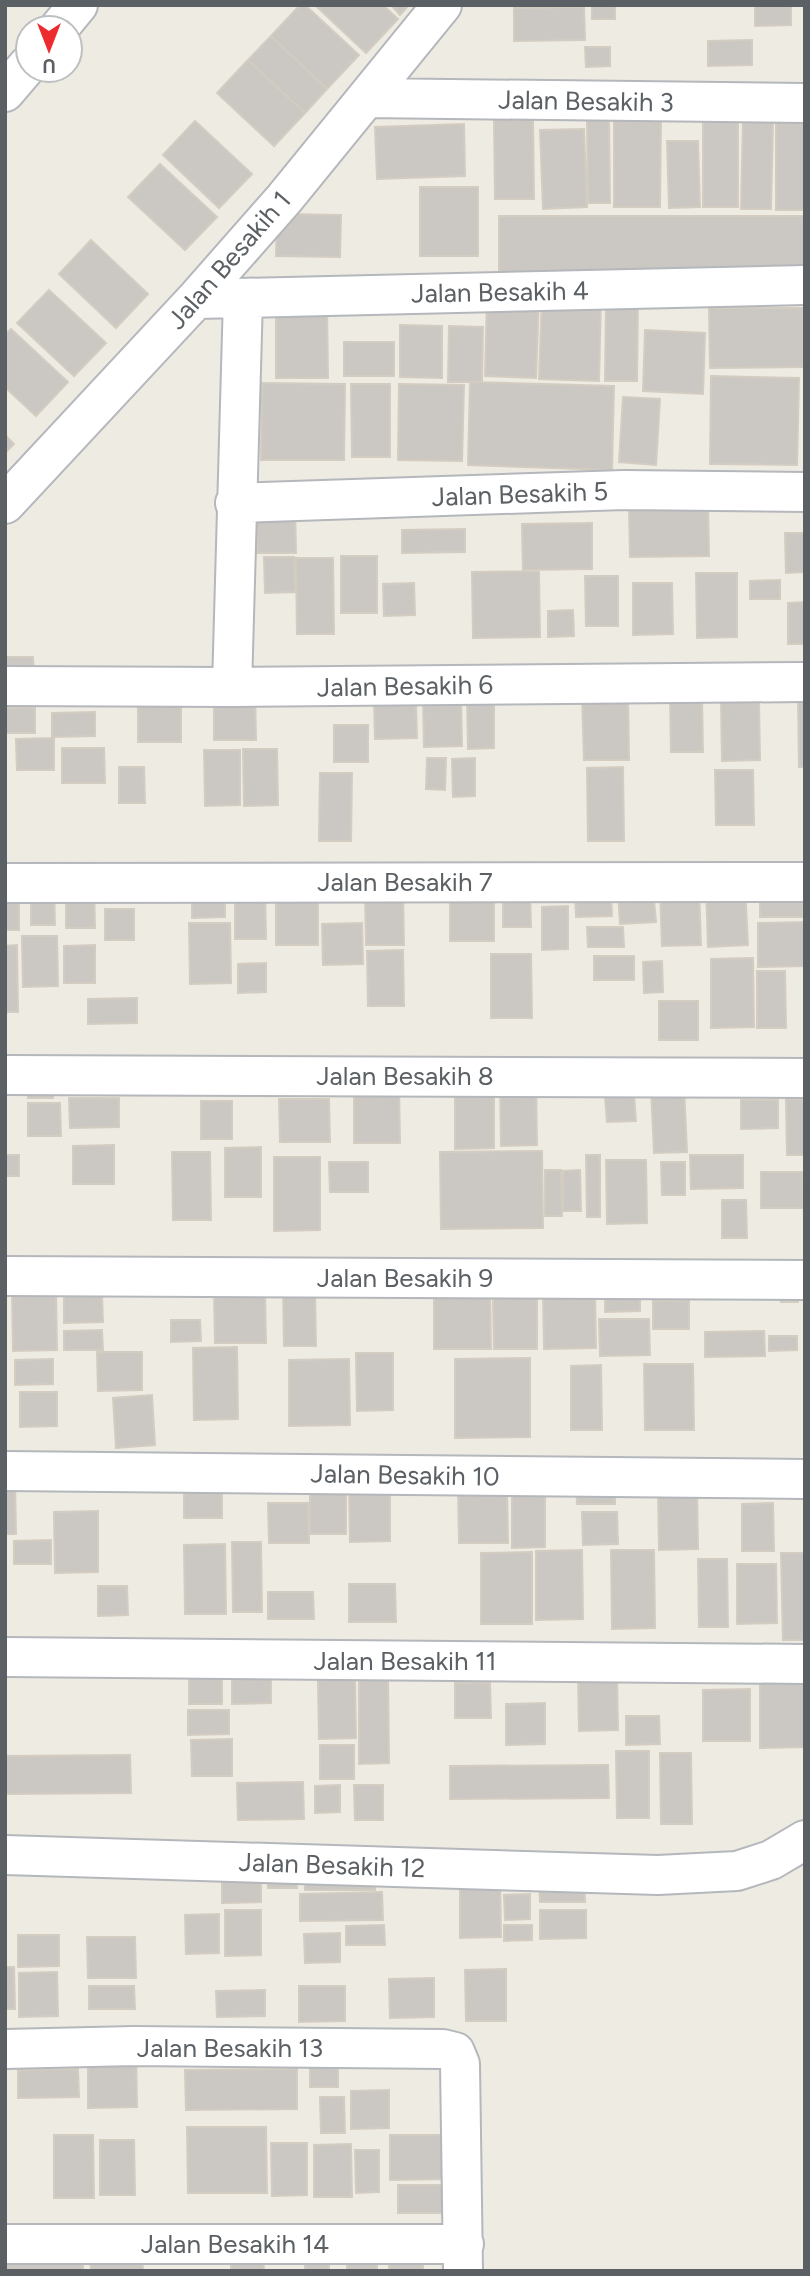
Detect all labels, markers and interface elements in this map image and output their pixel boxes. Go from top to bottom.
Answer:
north arrow [14,14,84,84]
text: U [42,54,56,77]
street label: Jalan Besakih 3 [498,83,674,119]
street label: Jalan Besakih 1 [160,184,298,336]
street label: Jalan Besakih 4 [411,274,589,310]
street label: Jalan Besakih 5 [431,475,609,513]
street label: Jalan Besakih 6 [317,668,493,704]
street label: Jalan Besakih 7 [317,866,493,898]
street label: Jalan Besakih 8 [316,1060,494,1092]
street label: Jalan Besakih 9 [317,1262,493,1294]
street label: Jalan Besakih 10 [310,1457,500,1493]
street label: Jalan Besakih 11 [313,1645,497,1677]
street label: Jalan Besakih 12 [238,1846,426,1884]
street label: Jalan Besakih 13 [137,2032,323,2064]
street label: Jalan Besakih 14 [141,2228,329,2260]

